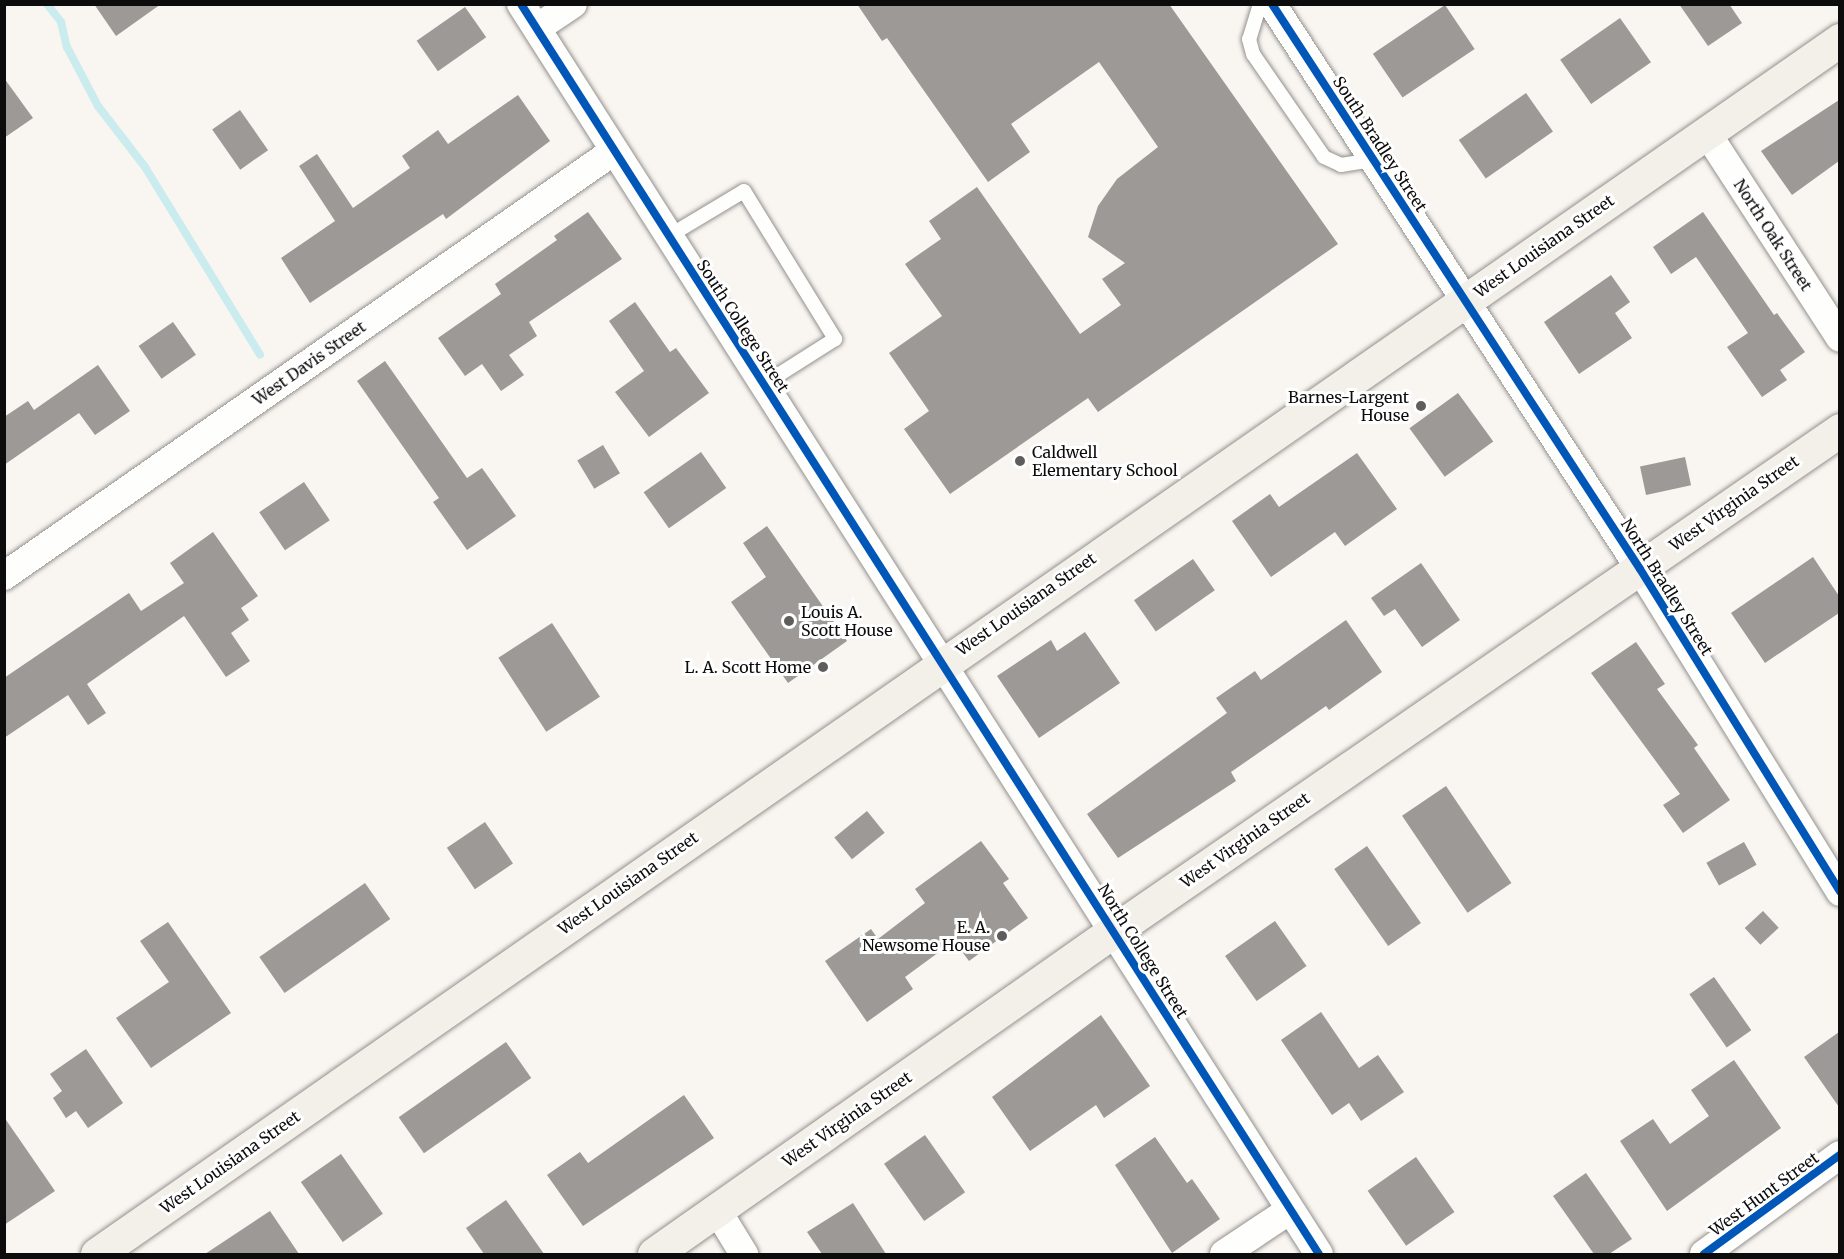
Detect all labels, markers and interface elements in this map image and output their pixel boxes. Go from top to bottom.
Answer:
street label: South Bradley Street [1329,73,1431,215]
street label: North Oak Street [1730,176,1816,294]
street label: West Louisiana Street [1470,190,1618,302]
street label: South College Street [693,256,793,396]
street label: West Davis Street [249,317,369,409]
place label: Barnes-Largent House [1288,387,1409,425]
marker: Barnes-Largent House [1414,399,1428,413]
place label: Caldwell Elementary School [1032,442,1178,480]
street label: West Virginia Street [1666,451,1802,555]
marker: Caldwell Elementary School [1013,454,1027,468]
street label: North Bradley Street [1617,515,1717,659]
street label: West Louisiana Street [952,548,1100,660]
place label: Louis A. Scott House [801,602,893,640]
marker: Louis A. Scott House [782,614,796,628]
place label: L. A. Scott Home [685,657,811,677]
marker: L. A. Scott Home [816,660,830,674]
street label: West Virginia Street [1177,788,1313,892]
street label: West Louisiana Street [554,827,702,939]
street label: North College Street [1094,880,1192,1022]
place label: E. A. Newsome House [862,917,990,955]
marker: E. A. Newsome House [995,929,1009,943]
street label: West Virginia Street [779,1067,915,1171]
street label: West Louisiana Street [156,1106,304,1218]
street label: West Hunt Street [1706,1148,1822,1240]

